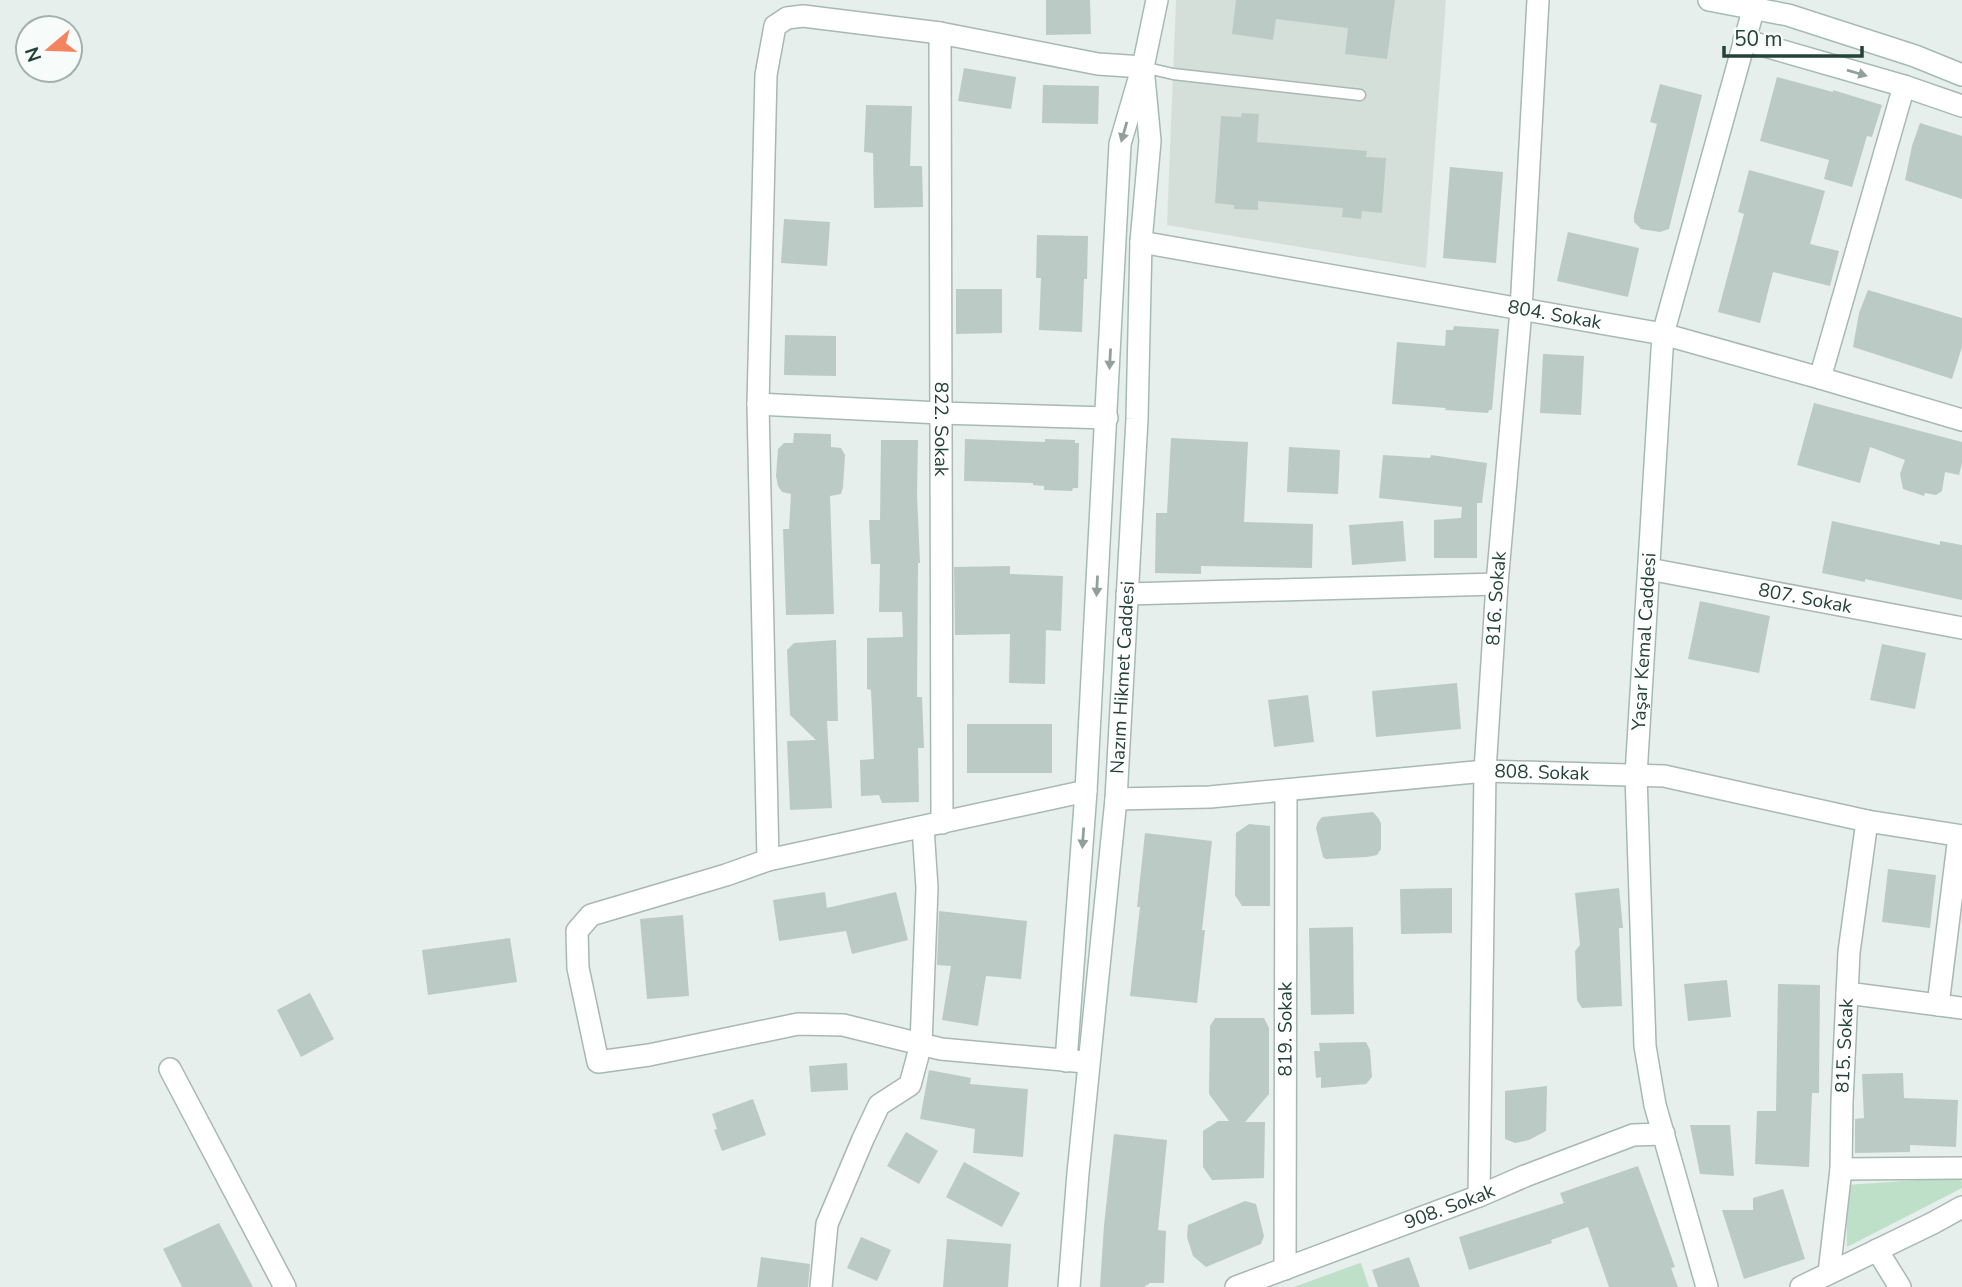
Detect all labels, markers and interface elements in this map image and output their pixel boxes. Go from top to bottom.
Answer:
north arrow [14,14,84,84]
scale bar [1724,14,1862,58]
text: 50 m [1734,25,1783,53]
text: N [19,43,48,65]
one-way arrow [1847,68,1868,78]
one-way arrow [1118,122,1128,143]
street label: 804. Sokak [1506,294,1604,336]
one-way arrow [1104,348,1115,370]
street label: 822. Sokak [928,382,954,477]
street label: 816. Sokak [1480,550,1513,646]
street label: Yaşar Kemal Caddesi [1626,552,1663,732]
one-way arrow [1092,575,1103,597]
street label: 807. Sokak [1756,577,1855,620]
street label: Nazım Hikmet Caddesi [1104,580,1141,775]
street label: 808. Sokak [1494,758,1590,787]
one-way arrow [1077,827,1088,849]
street label: 819. Sokak [1272,981,1299,1076]
street label: 815. Sokak [1829,997,1860,1094]
street label: 908. Sokak [1401,1178,1499,1236]

